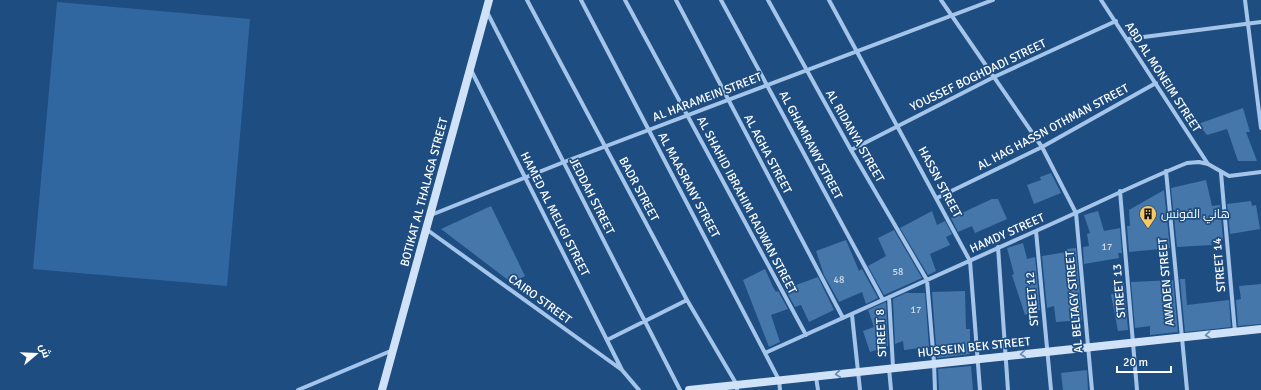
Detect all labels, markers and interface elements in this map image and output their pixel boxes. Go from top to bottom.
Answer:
street label: ABD AL MONEIM STREET [1121,19,1204,135]
street label: YOUSSEF BOGHDADI STREET [908,36,1049,115]
street label: AL HARAMEIN STREET [650,70,764,125]
street label: AL HAG HASSN OTHMAN STREET [975,81,1132,174]
street label: AL RIDANYA STREET [822,87,887,185]
street label: AL GHAMRAWY STREET [776,88,846,202]
street label: AL AGHA STREET [740,112,795,197]
street label: AL SHAHID IBRAHIM RADWAN STREET [693,114,800,297]
street label: BOTIKAT AL THALAGA STREET [397,116,452,268]
street label: AL MAASRANY STREET [654,130,723,241]
street label: HASSN STREET [915,144,965,220]
street label: HAMED AL MELIGI STREET [517,150,592,279]
street label: BADR STREET [615,154,662,224]
street label: JEDDAH STREET [566,155,617,237]
building icon: هاني الفونس [1138,204,1158,229]
place label: هاني الفونس [1161,207,1230,224]
street label: HAMDY STREET [967,210,1047,257]
street label: AWADEN STREET [1155,237,1178,327]
street label: STREET 14 [1210,237,1229,293]
house number: 17 [1102,241,1112,253]
street label: AL BELTAGY STREET [1063,250,1086,354]
street label: STREET 13 [1110,263,1129,319]
house number: 58 [893,266,903,278]
street label: CAIRO STREET [505,271,574,327]
street label: STREET 12 [1023,271,1042,327]
house number: 48 [834,274,844,286]
house number: 17 [911,304,921,316]
street label: STREET 8 [873,309,890,357]
one-way arrow [1205,330,1211,339]
north arrow [16,334,56,374]
street label: HUSSEIN BEK STREET [917,334,1031,361]
text: ش [37,342,53,360]
scale bar [1117,348,1171,374]
one-way arrow [1020,349,1026,358]
text: 20 m [1123,355,1148,370]
one-way arrow [835,369,841,378]

